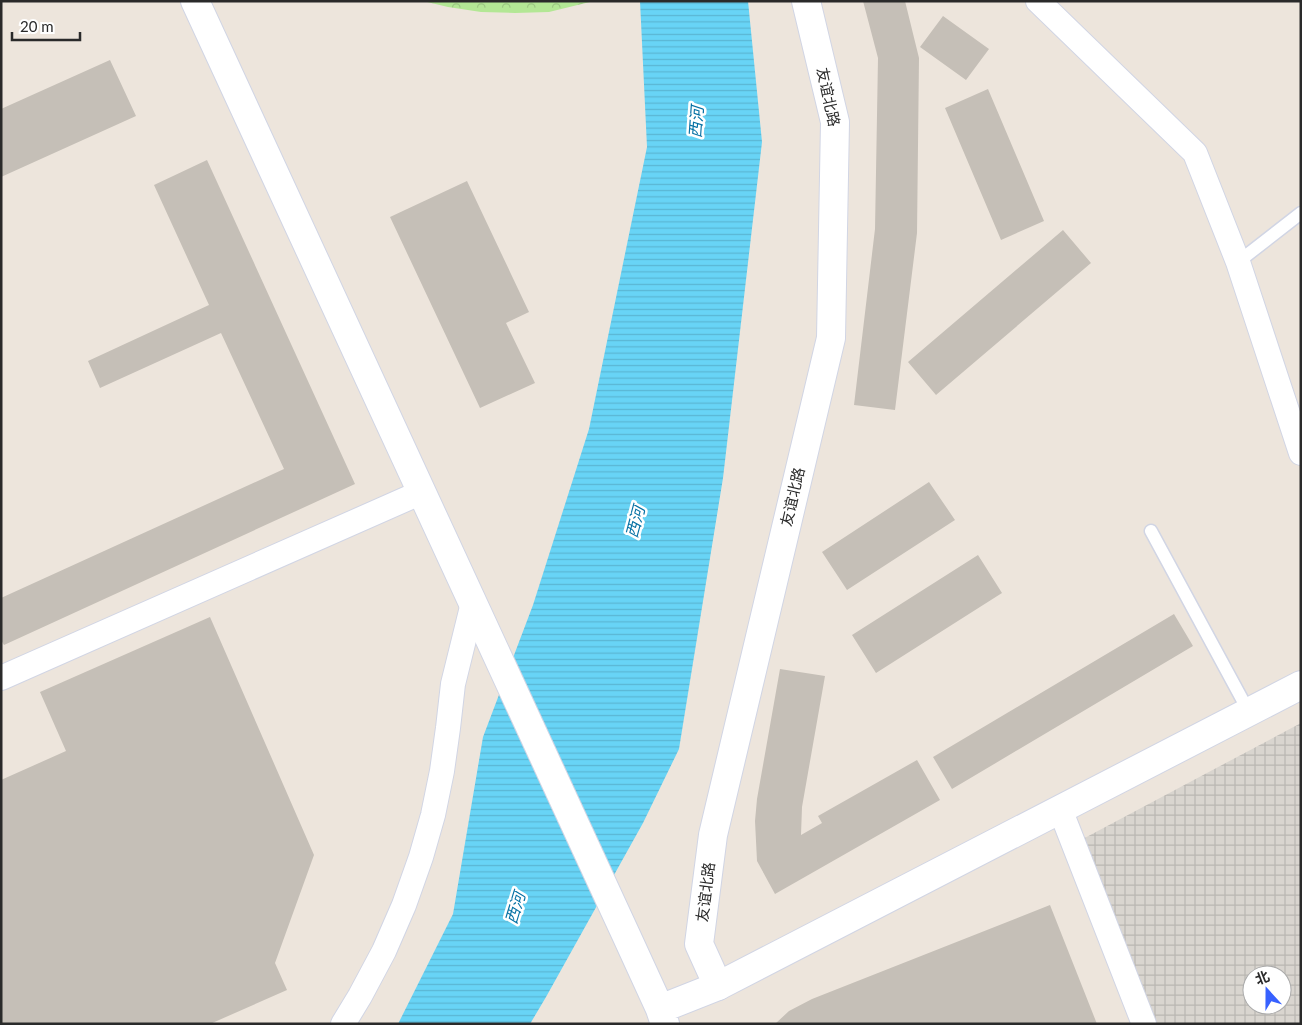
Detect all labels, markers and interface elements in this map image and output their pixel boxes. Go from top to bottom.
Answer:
scale bar [12,10,80,42]
text: 20 m [20,17,54,35]
street label: 友谊北路 [814,66,844,128]
water label: 西河 [685,102,706,139]
street label: 友谊北路 [777,466,808,528]
water label: 西河 [621,501,649,540]
street label: 友谊北路 [692,861,718,923]
water label: 西河 [501,887,529,926]
north arrow [1242,965,1292,1015]
text: 北 [1253,967,1272,988]

